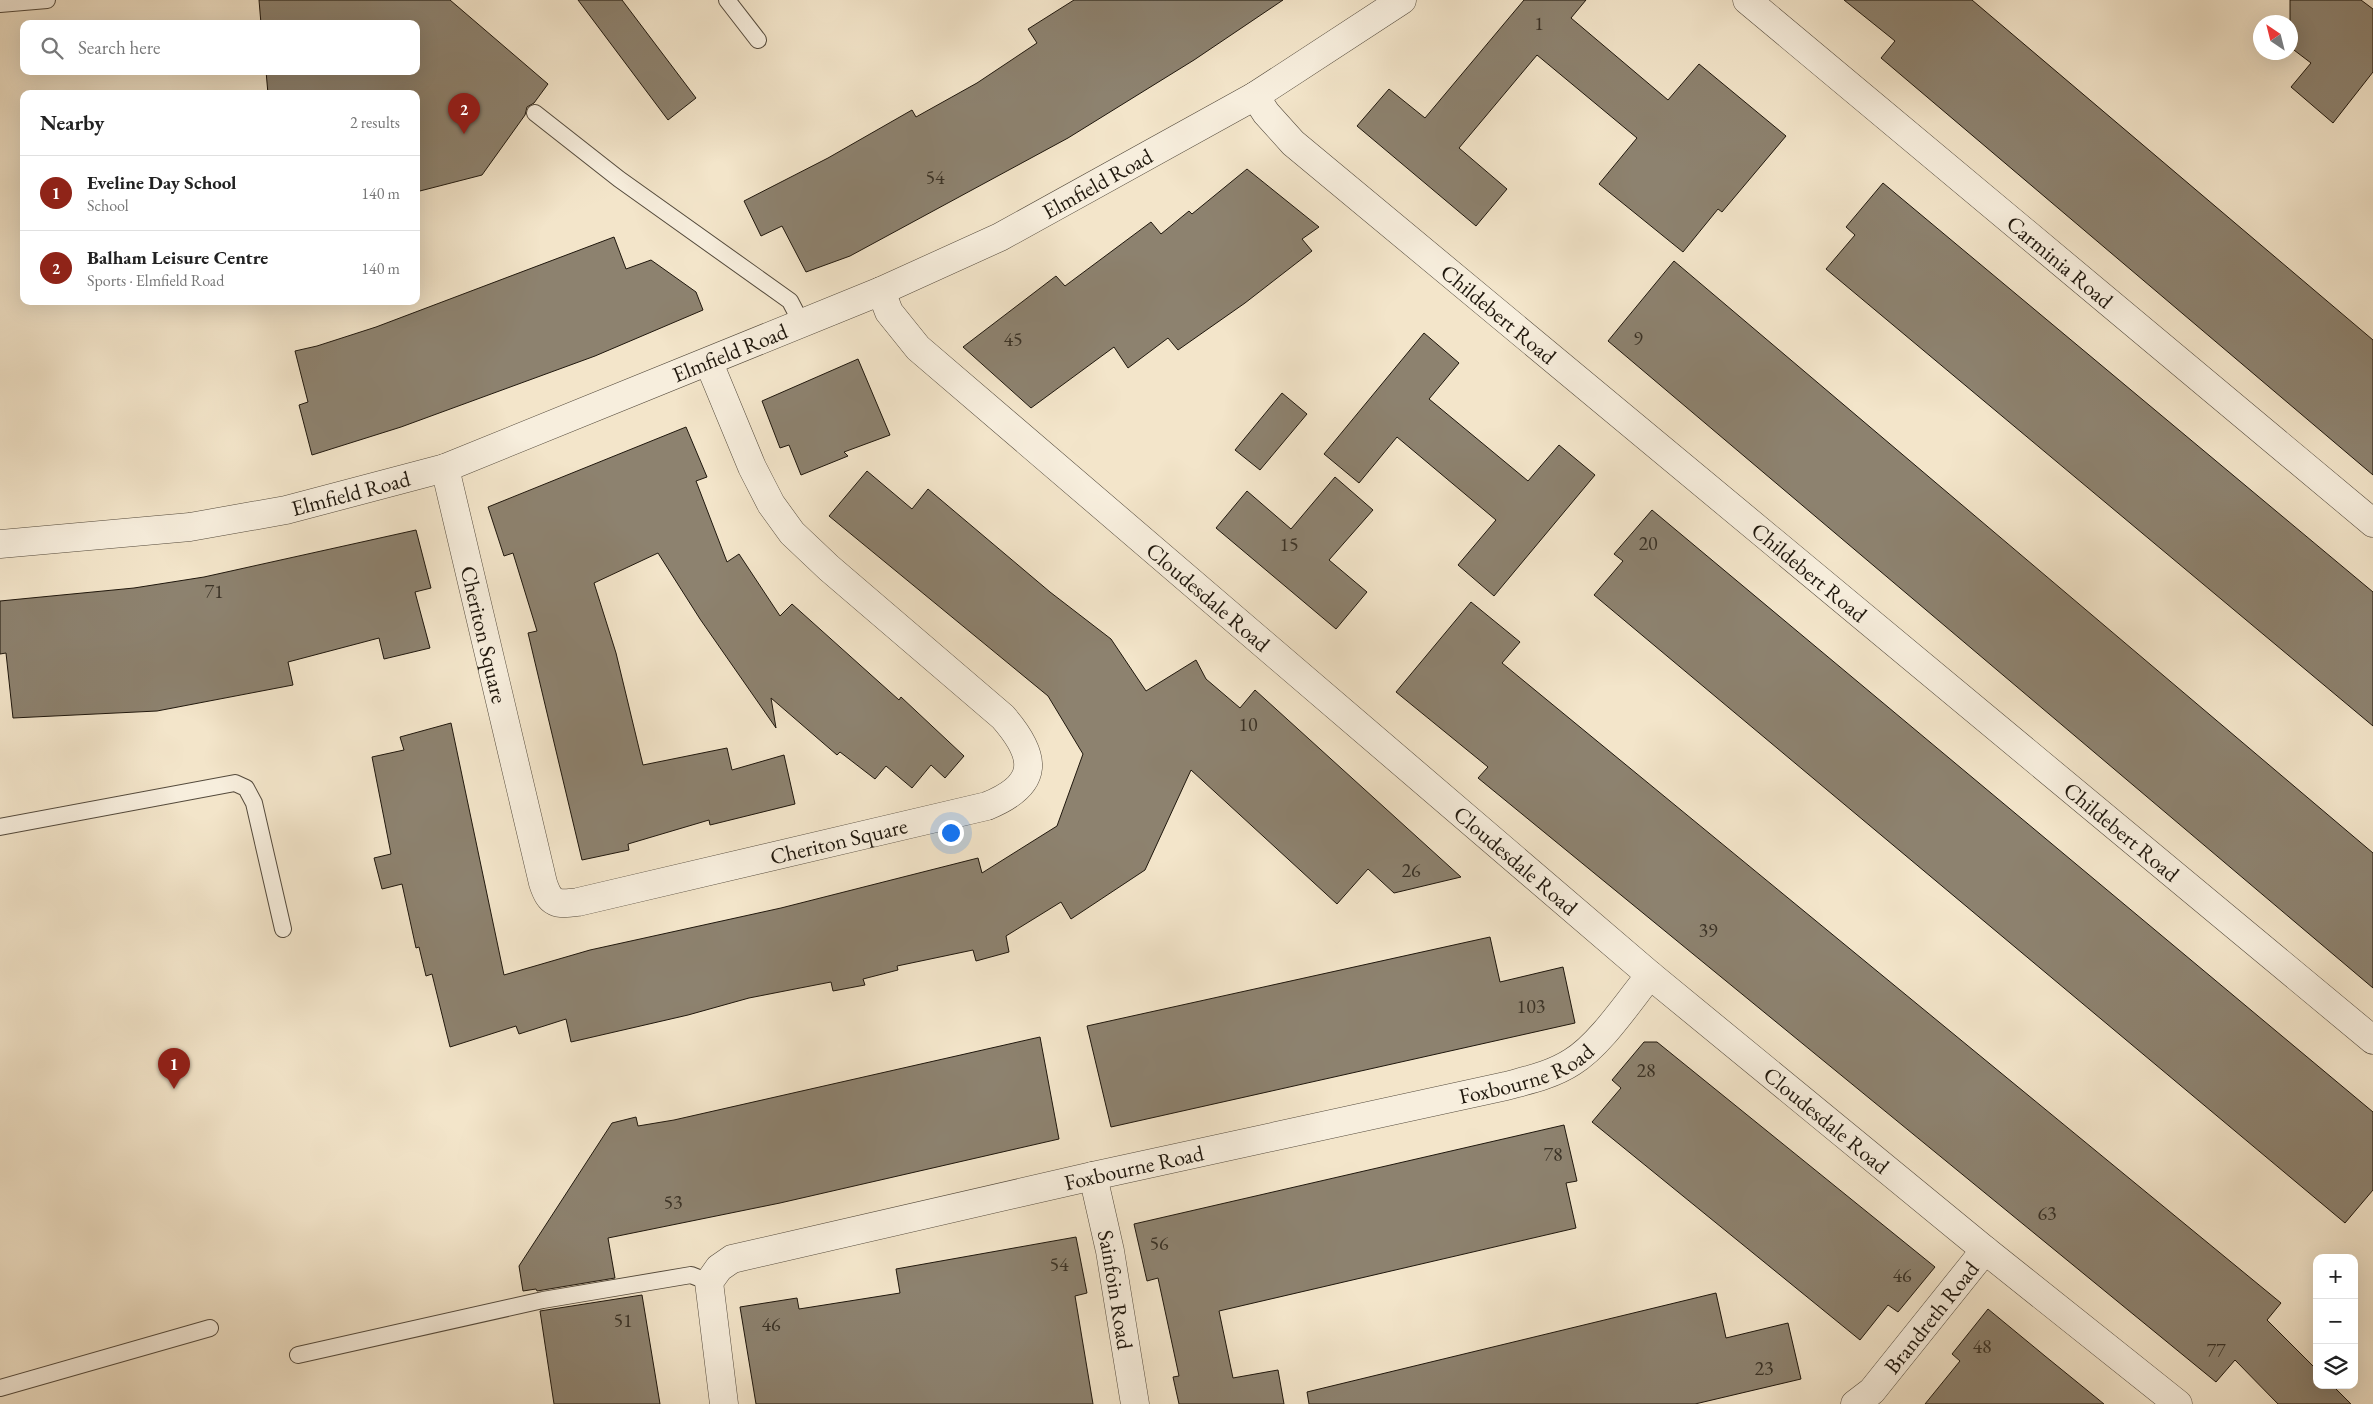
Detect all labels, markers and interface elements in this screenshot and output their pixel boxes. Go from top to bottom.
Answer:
house number: 1 [1534,10,1544,36]
north arrow [2253,15,2298,60]
search box [20,20,420,75]
icon: search [38,34,66,62]
text: Search here [78,35,160,60]
pin: 2 [448,93,480,134]
text: Nearby [40,109,104,136]
text: 2 results [350,112,400,133]
street label: Elmfield Road [1037,141,1158,226]
house number: 54 [925,164,945,190]
text: Eveline Day School [87,170,237,195]
text: 1 [52,183,60,204]
text: 140 m [361,183,400,204]
text: School [87,195,129,216]
street label: Carminia Road [2000,209,2120,316]
text: Balham Leisure Centre [87,245,268,270]
text: 2 [52,258,60,279]
text: 140 m [361,258,400,279]
street label: Childebert Road [1434,258,1563,371]
text: Sports · Elmfield Road [87,270,224,291]
street label: Elmfield Road [668,316,793,389]
house number: 9 [1633,325,1643,351]
house number: 45 [1003,326,1023,352]
street label: Elmfield Road [288,464,414,523]
street label: Childebert Road [1745,516,1874,629]
house number: 20 [1638,530,1658,556]
house number: 15 [1279,531,1299,557]
street label: Cloudesdale Road [1140,536,1277,659]
street label: Cheriton Square [454,563,514,706]
house number: 71 [204,578,224,604]
house number: 10 [1238,711,1258,737]
street label: Childebert Road [2058,775,2186,889]
street label: Cloudesdale Road [1448,799,1584,922]
street label: Cheriton Square [767,811,911,871]
your location [938,820,964,846]
house number: 26 [1401,857,1421,883]
house number: 39 [1698,917,1718,943]
house number: 103 [1517,993,1545,1019]
street label: Foxbourne Road [1456,1037,1601,1111]
pin: 1 [158,1048,190,1089]
house number: 28 [1636,1057,1656,1083]
street label: Cloudesdale Road [1757,1060,1896,1181]
street label: Foxbourne Road [1061,1138,1207,1197]
house number: 78 [1543,1141,1563,1167]
house number: 53 [663,1189,683,1215]
house number: 63 [2037,1200,2057,1226]
street label: Sainfoin Road [1091,1227,1140,1352]
house number: 56 [1149,1230,1169,1256]
house number: 54 [1049,1251,1069,1277]
street label: Brandreth Road [1878,1254,1986,1380]
map controls [2313,1254,2358,1389]
button: + [2313,1254,2358,1299]
house number: 46 [1892,1262,1912,1288]
button: − [2313,1299,2358,1344]
house number: 51 [613,1307,633,1333]
house number: 46 [761,1311,781,1337]
house number: 48 [1972,1333,1992,1359]
house number: 77 [2206,1337,2226,1363]
button: layers [2313,1344,2358,1389]
house number: 23 [1754,1355,1774,1381]

